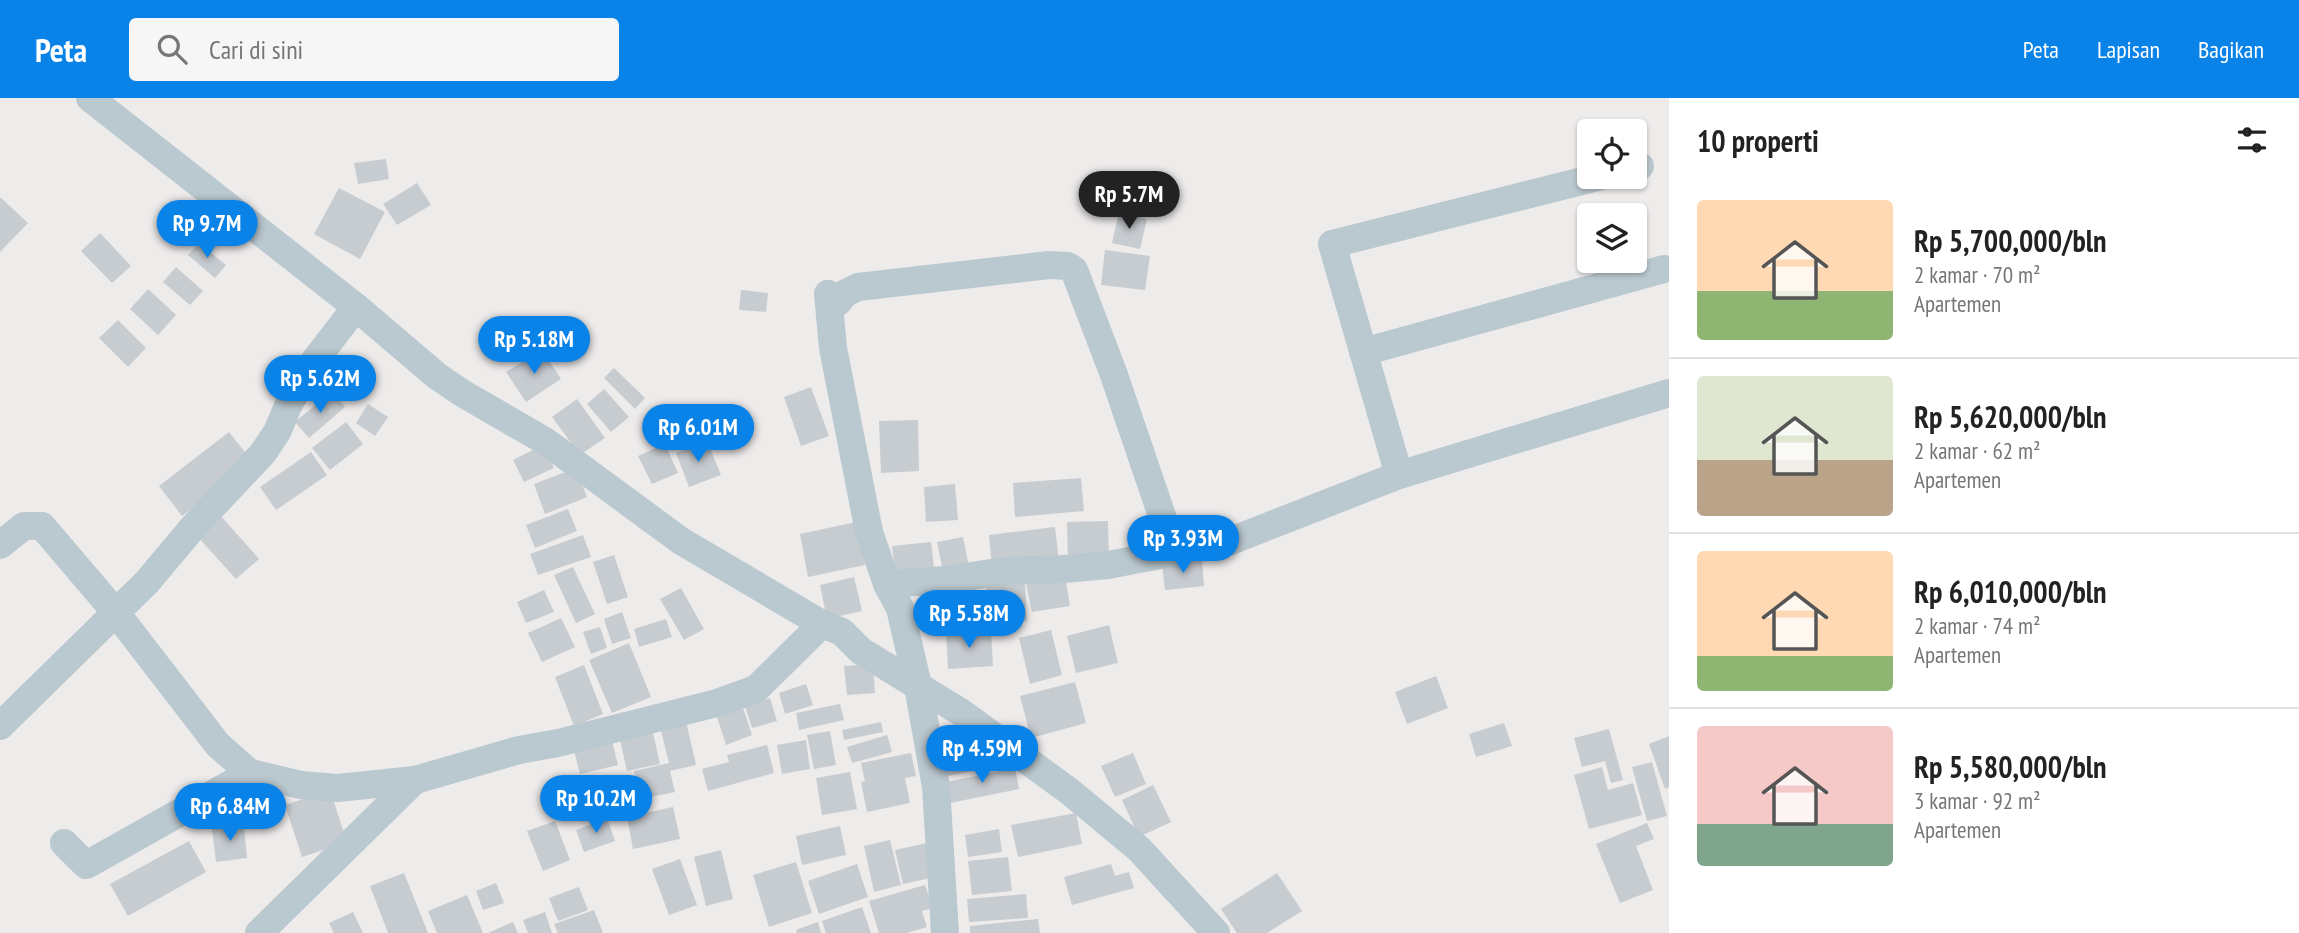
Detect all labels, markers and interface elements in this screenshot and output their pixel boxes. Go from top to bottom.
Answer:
search box [129,18,619,81]
text: Peta [35,28,87,71]
icon: search [153,30,191,68]
text: Cari di sini [209,33,303,66]
text: Peta [2023,34,2059,65]
text: Lapisan [2097,34,2160,65]
text: Bagikan [2198,34,2264,65]
map controls [1577,119,1647,273]
button: locate [1577,119,1647,189]
text: 10 properti [1697,121,1819,160]
icon: filters [2233,121,2271,159]
pin: Rp 5.7M [1064,172,1194,231]
text: Rp 5.7M [1095,179,1163,208]
pin: Rp 9.7M [142,200,272,260]
button: layers [1577,203,1647,273]
text: Rp 9.7M [173,208,241,237]
text: Rp 5,700,000/bln [1914,221,2107,260]
icon: home [1753,228,1837,312]
text: 2 kamar · 70 m² [1914,260,2041,289]
text: Apartemen [1914,289,2001,318]
pin: Rp 5.18M [462,316,606,376]
text: Rp 5.18M [494,324,574,353]
pin: Rp 5.62M [248,356,392,415]
text: Rp 5.62M [280,363,360,392]
text: Rp 5,620,000/bln [1914,397,2107,436]
pin: Rp 6.01M [626,404,770,464]
icon: home [1753,404,1837,488]
text: Rp 6.01M [658,412,738,441]
text: 2 kamar · 62 m² [1914,436,2041,465]
text: Apartemen [1914,465,2001,494]
pin: Rp 3.93M [1111,516,1255,575]
text: Rp 3.93M [1143,523,1223,552]
text: Rp 6,010,000/bln [1914,572,2107,611]
icon: home [1753,579,1837,663]
pin: Rp 5.58M [897,590,1041,650]
text: Rp 5.58M [929,598,1009,627]
text: 2 kamar · 74 m² [1914,611,2041,640]
text: Apartemen [1914,640,2001,669]
pin: Rp 4.59M [910,726,1054,785]
text: Rp 4.59M [942,733,1022,762]
text: Rp 5,580,000/bln [1914,747,2107,786]
icon: home [1753,754,1837,838]
pin: Rp 10.2M [524,776,668,835]
text: Rp 10.2M [556,783,636,812]
pin: Rp 6.84M [158,784,302,843]
text: 3 kamar · 92 m² [1914,786,2041,815]
text: Rp 6.84M [190,791,270,820]
text: Apartemen [1914,815,2001,844]

